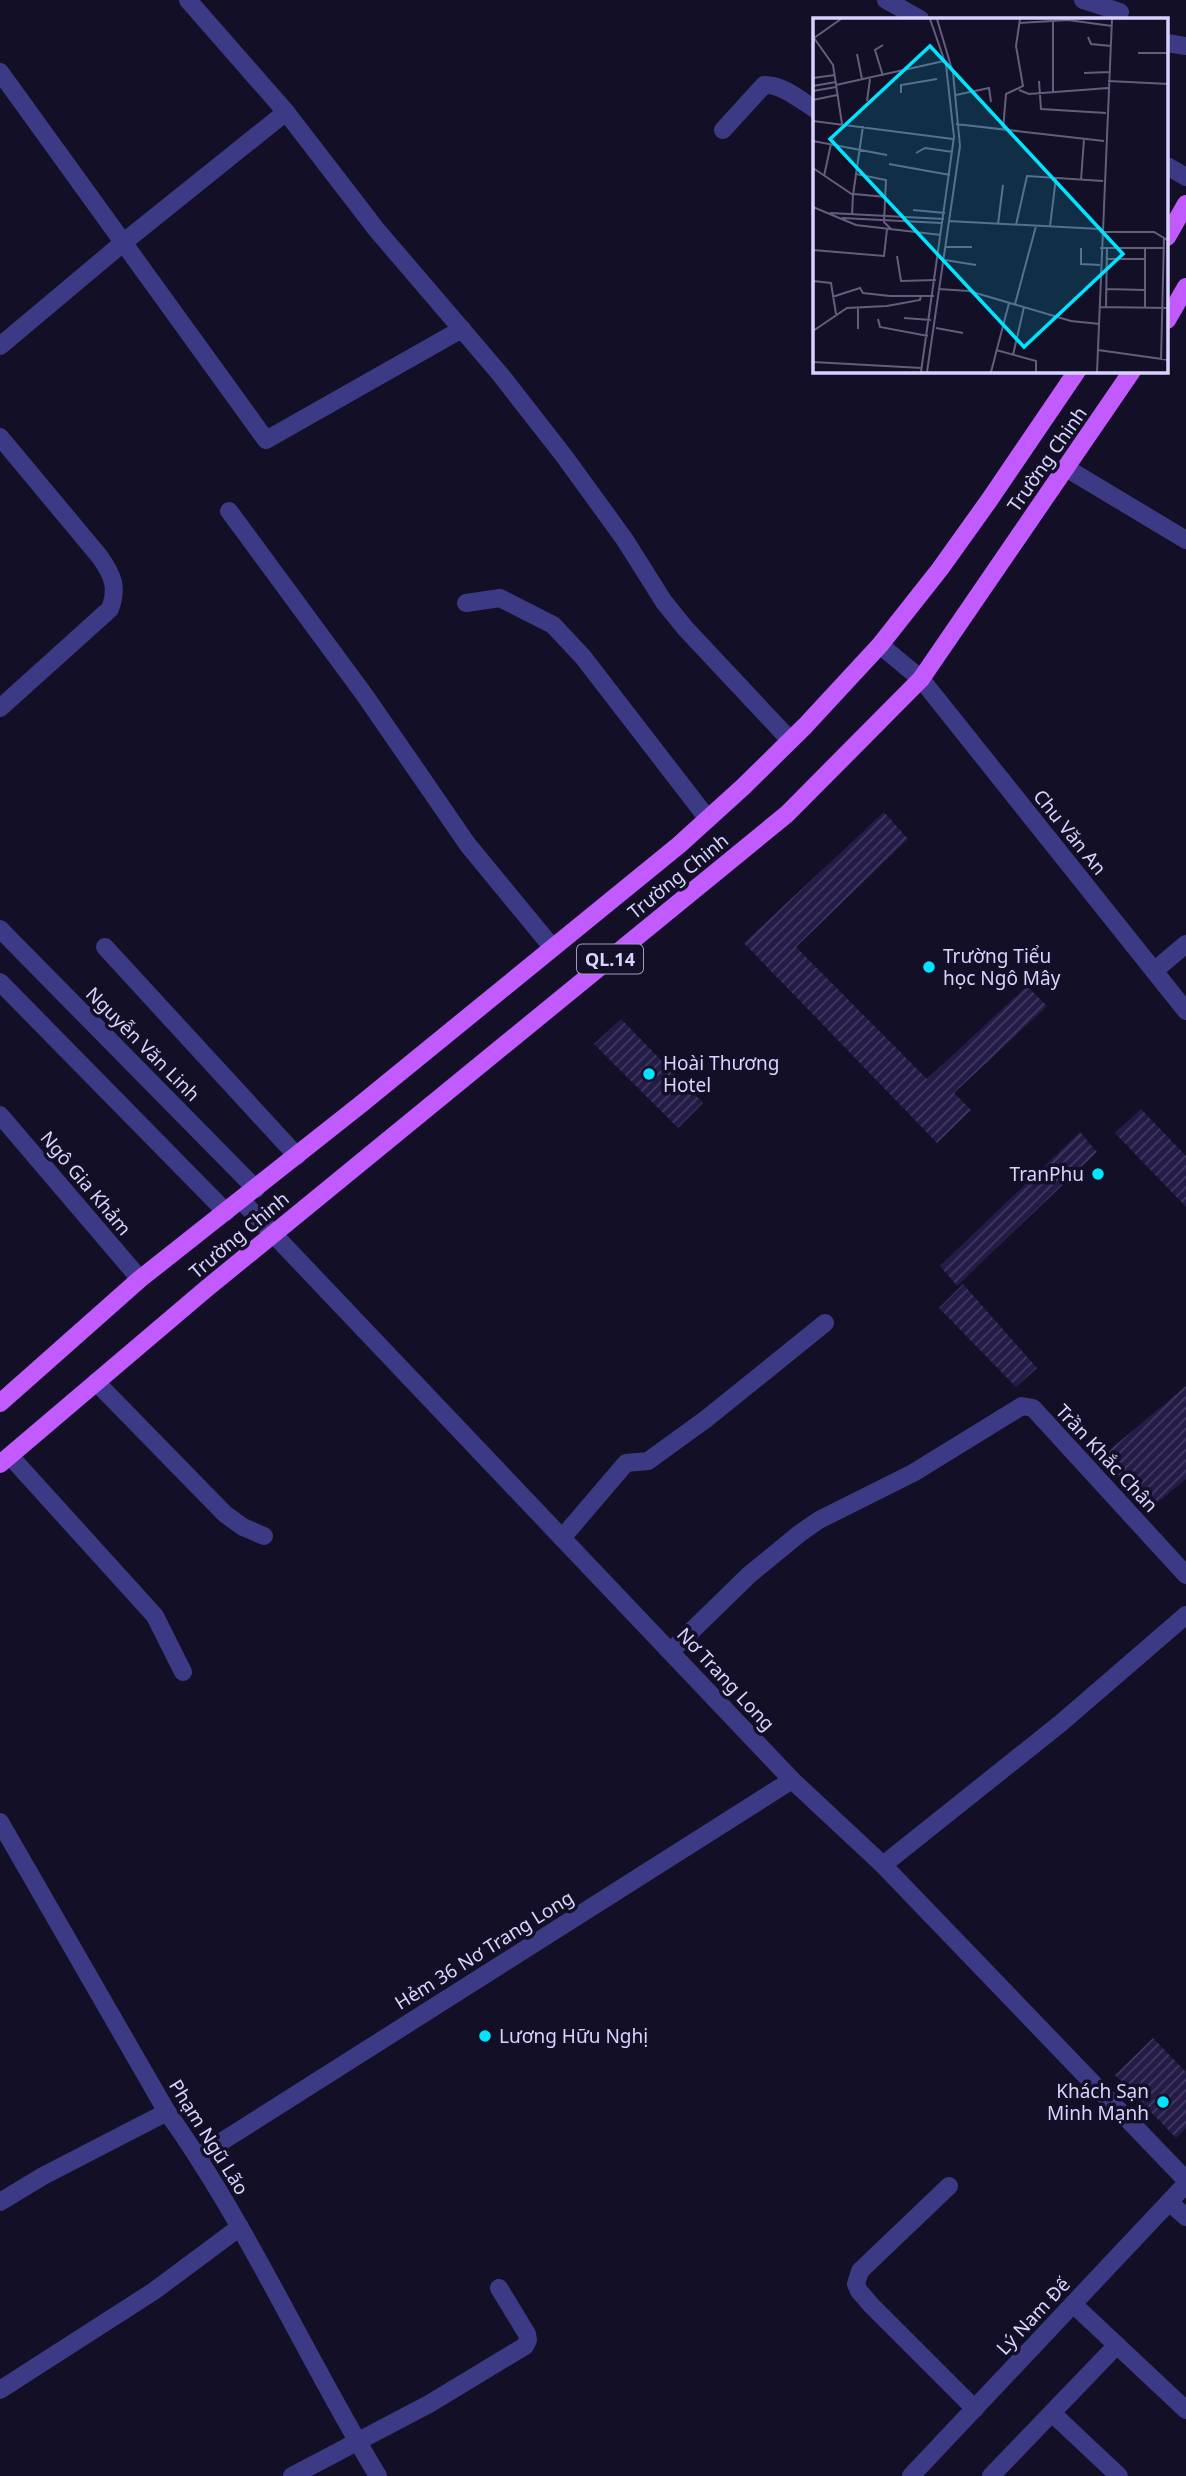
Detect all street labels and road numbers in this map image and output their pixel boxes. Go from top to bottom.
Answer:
street label: Trường Chinh [1001,401,1093,517]
street label: Chu Văn An [1028,784,1112,880]
street label: Trường Chinh [622,827,734,925]
road number: QL.14 [577,944,643,974]
street label: Nguyễn Văn Linh [80,981,206,1107]
street label: Ngô Gia Khảm [35,1125,137,1241]
street label: Trường Chinh [184,1186,294,1284]
street label: Trần Khắc Chân [1050,1398,1164,1518]
street label: Nơ Trang Long [671,1622,781,1736]
street label: Hẻm 36 Nơ Trang Long [390,1884,578,2016]
street label: Phạm Ngũ Lão [163,2074,255,2200]
street label: Lý Nam Đế [990,2271,1076,2360]

